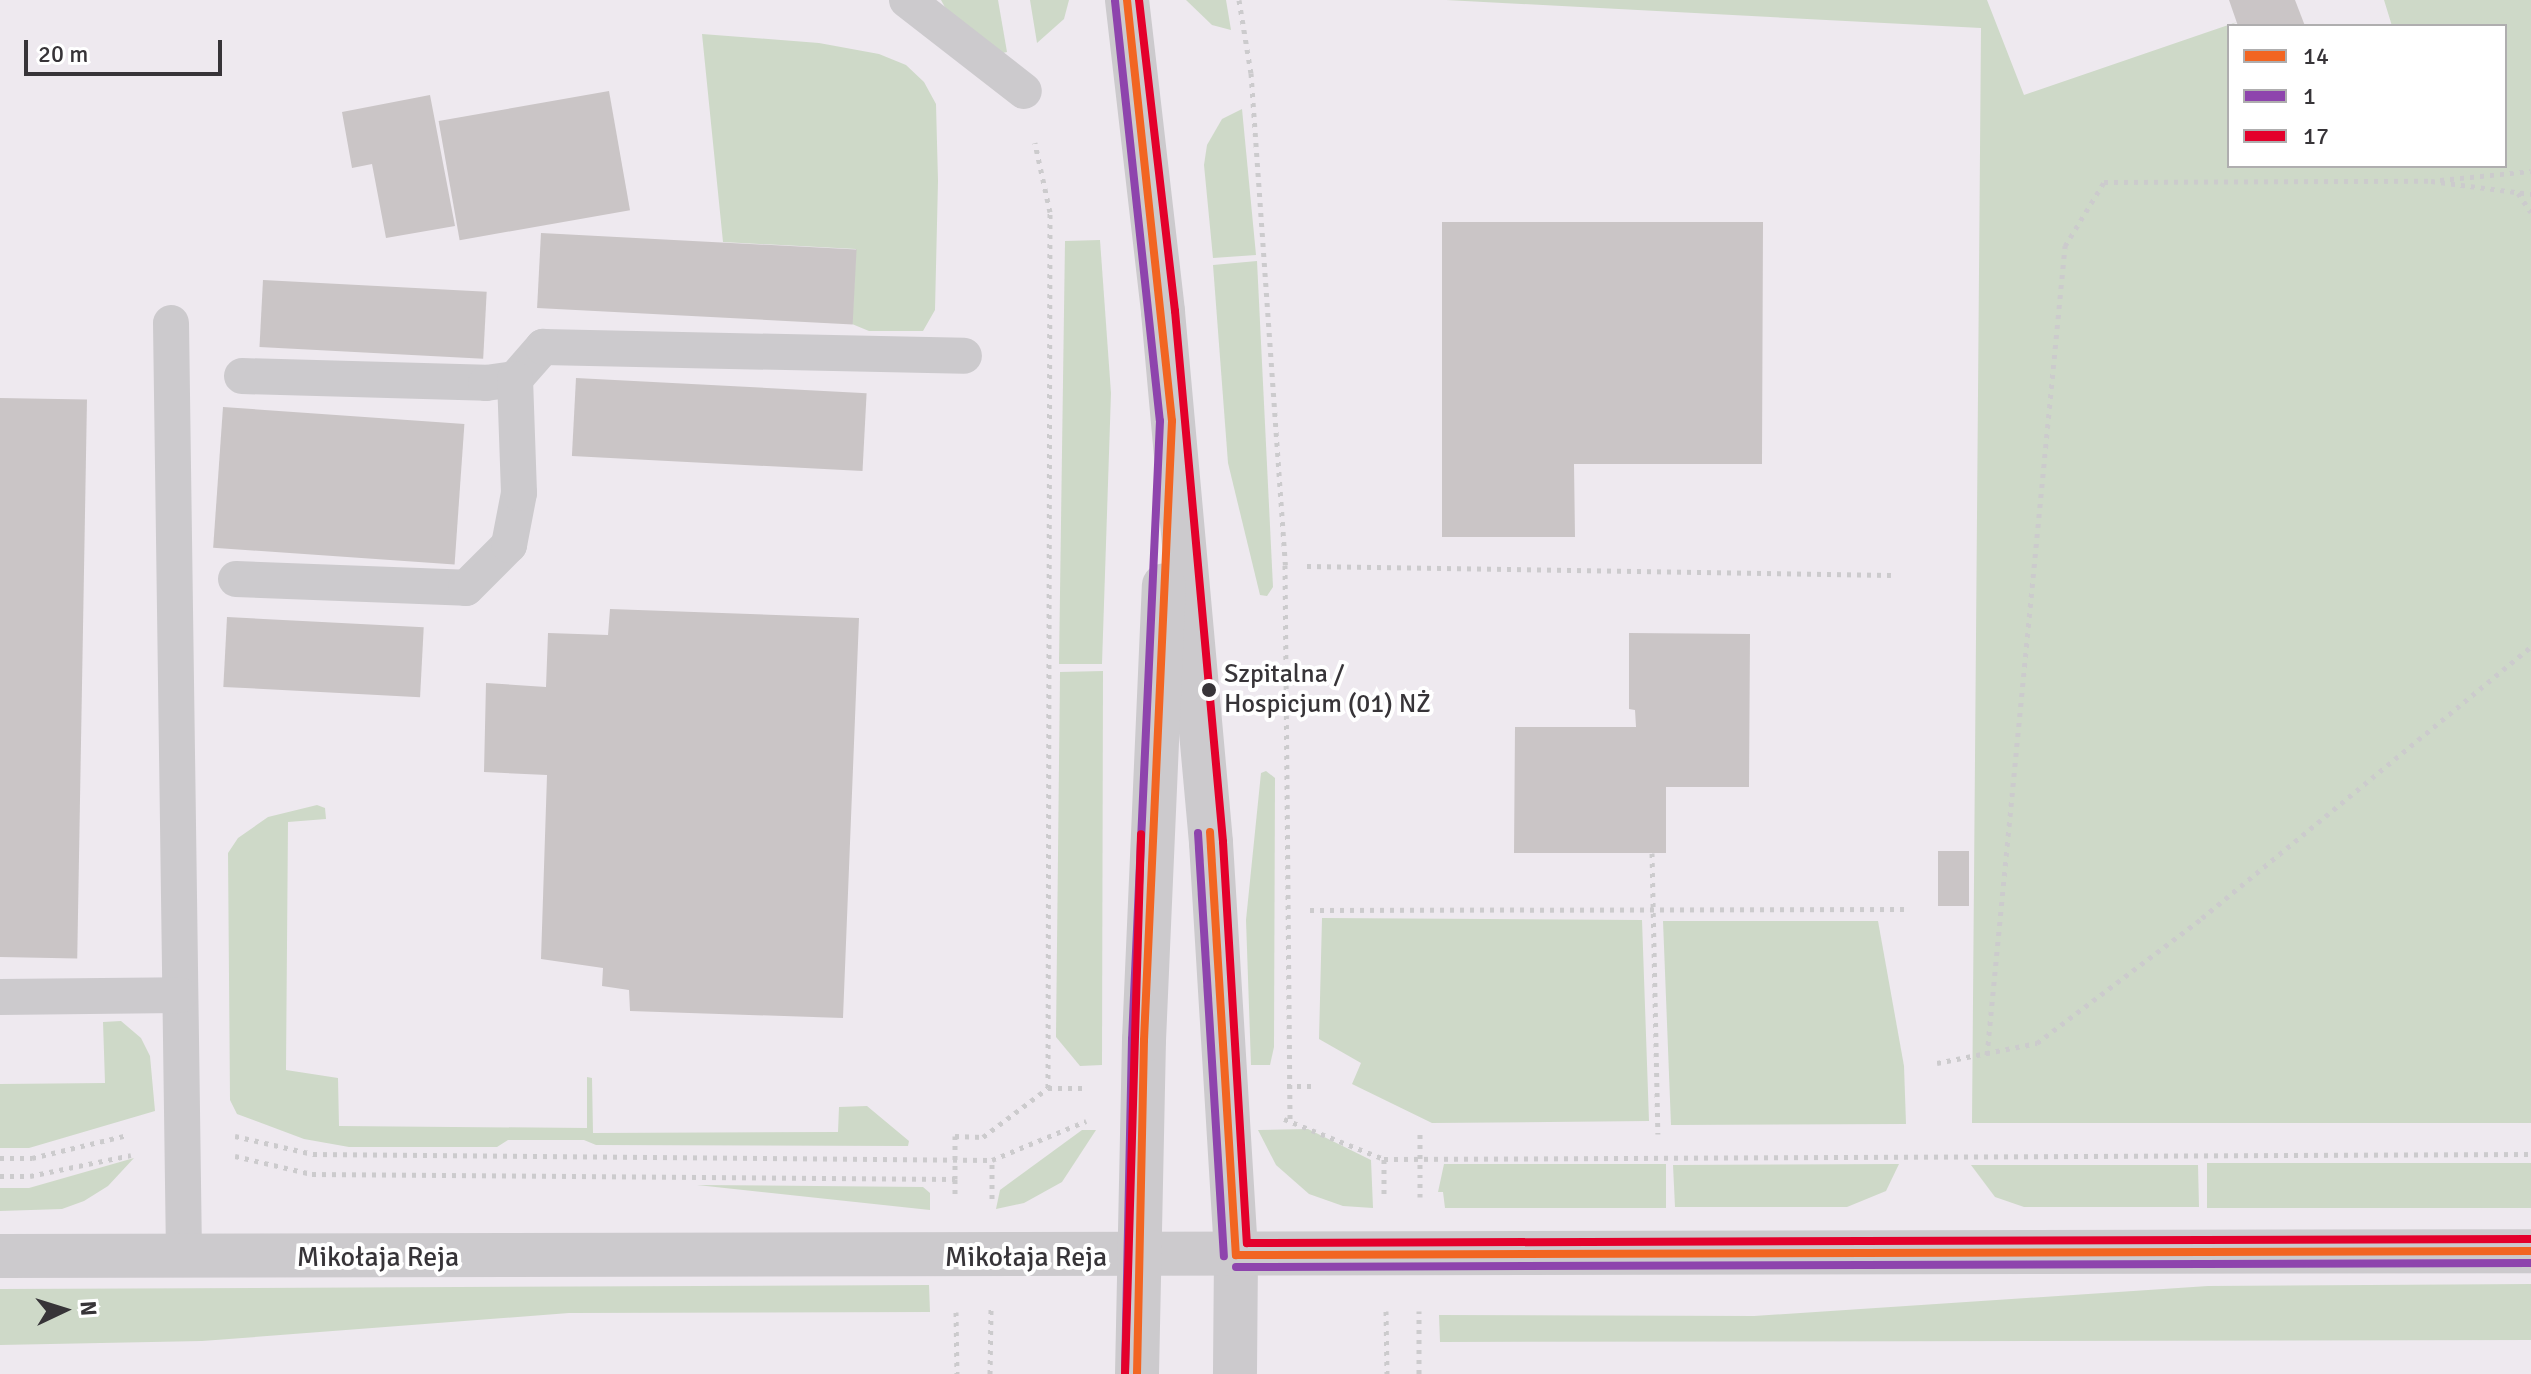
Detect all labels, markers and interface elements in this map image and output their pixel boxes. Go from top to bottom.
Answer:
scale bar [28,24,226,74]
legend [2227,24,2507,168]
text: 20 m [38,39,88,69]
text: 14 [2303,41,2329,71]
text: 1 [2303,81,2316,111]
text: 17 [2303,121,2329,151]
place label: Szpitalna / Hospicjum (01) NŻ [1224,659,1431,720]
marker: Szpitalna / Hospicjum (01) NŻ [1201,682,1217,698]
street label: Mikołaja Reja [297,1240,459,1274]
street label: Mikołaja Reja [945,1240,1107,1274]
north arrow [24,1270,104,1350]
text: N [74,1300,102,1317]

